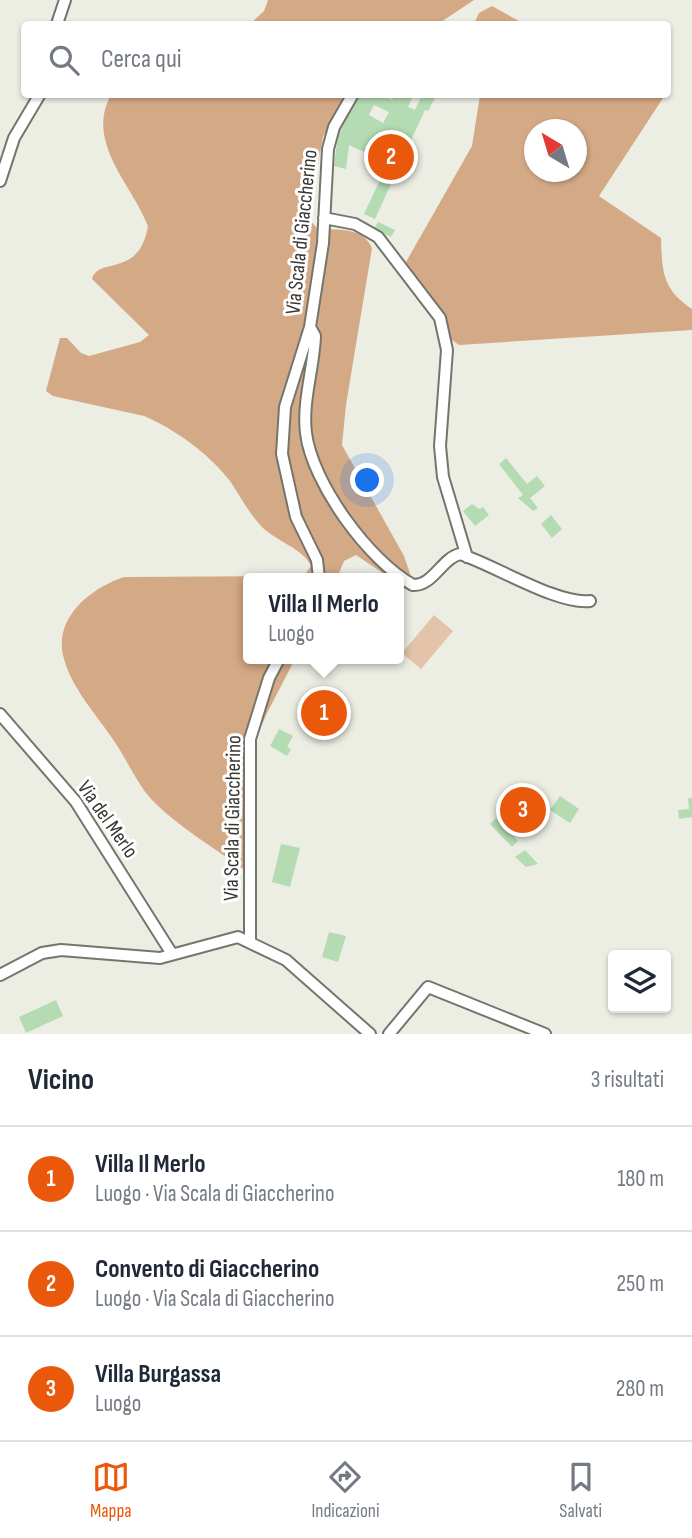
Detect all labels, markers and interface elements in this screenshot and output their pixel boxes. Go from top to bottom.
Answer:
search box [21,21,671,98]
icon: search [45,41,83,79]
text: Cerca qui [101,44,182,75]
north arrow [524,119,587,182]
pin: 2 [368,131,414,183]
street label: Via Scala di Giaccherino [280,148,323,316]
your location [350,463,384,497]
popup [243,573,404,664]
text: Villa Il Merlo [268,589,379,620]
text: Luogo [268,620,314,648]
pin: 1 [301,687,347,739]
street label: Via Scala di Giaccherino [219,735,246,901]
street label: Via del Merlo [72,776,143,863]
pin: 3 [500,784,546,836]
map controls [608,950,671,1013]
button: layers [608,950,671,1013]
text: Vicino [28,1062,94,1098]
text: 3 risultati [591,1066,664,1094]
text: Villa Il Merlo [95,1149,206,1180]
text: 1 [46,1165,56,1193]
text: 180 m [617,1165,664,1193]
text: Luogo · Via Scala di Giaccherino [95,1180,335,1208]
text: Convento di Giaccherino [95,1254,319,1285]
text: 2 [46,1270,56,1298]
text: 250 m [617,1270,664,1298]
text: Luogo · Via Scala di Giaccherino [95,1285,335,1313]
text: Villa Burgassa [95,1359,221,1390]
text: 3 [46,1375,56,1403]
text: 280 m [616,1375,664,1403]
text: Luogo [95,1390,141,1418]
tab: Mappa [90,1458,132,1523]
tab: Indicazioni [311,1458,379,1523]
tab: Salvati [559,1458,602,1523]

